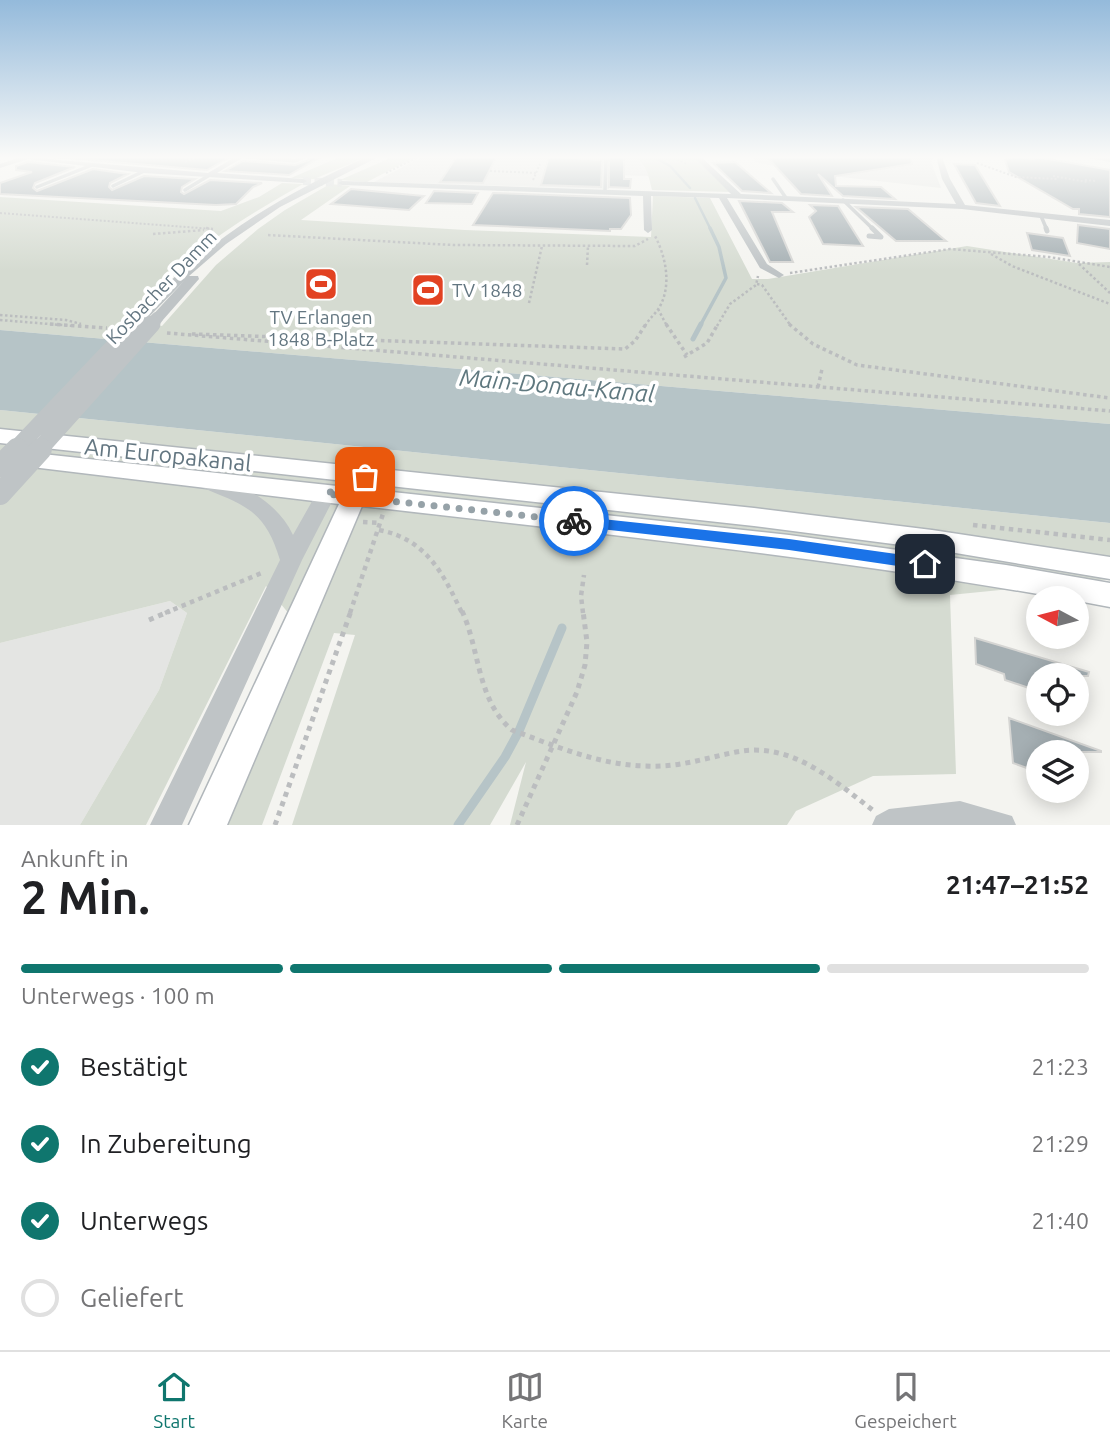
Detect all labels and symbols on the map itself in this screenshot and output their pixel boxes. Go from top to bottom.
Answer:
street label: Kosbacher Damm [101,226,221,348]
sports icon: TV Erlangen 1848 B-Platz [302,265,340,303]
sports icon: TV 1848 [409,271,447,309]
place label: TV 1848 [452,279,522,301]
place label: TV Erlangen 1848 B-Platz [267,306,375,350]
water label: Main-Donau-Kanal [458,364,656,408]
street label: Am Europakanal [83,433,253,476]
pin [335,447,395,507]
courier [539,486,609,556]
pin [895,534,955,594]
north arrow [1026,586,1088,649]

